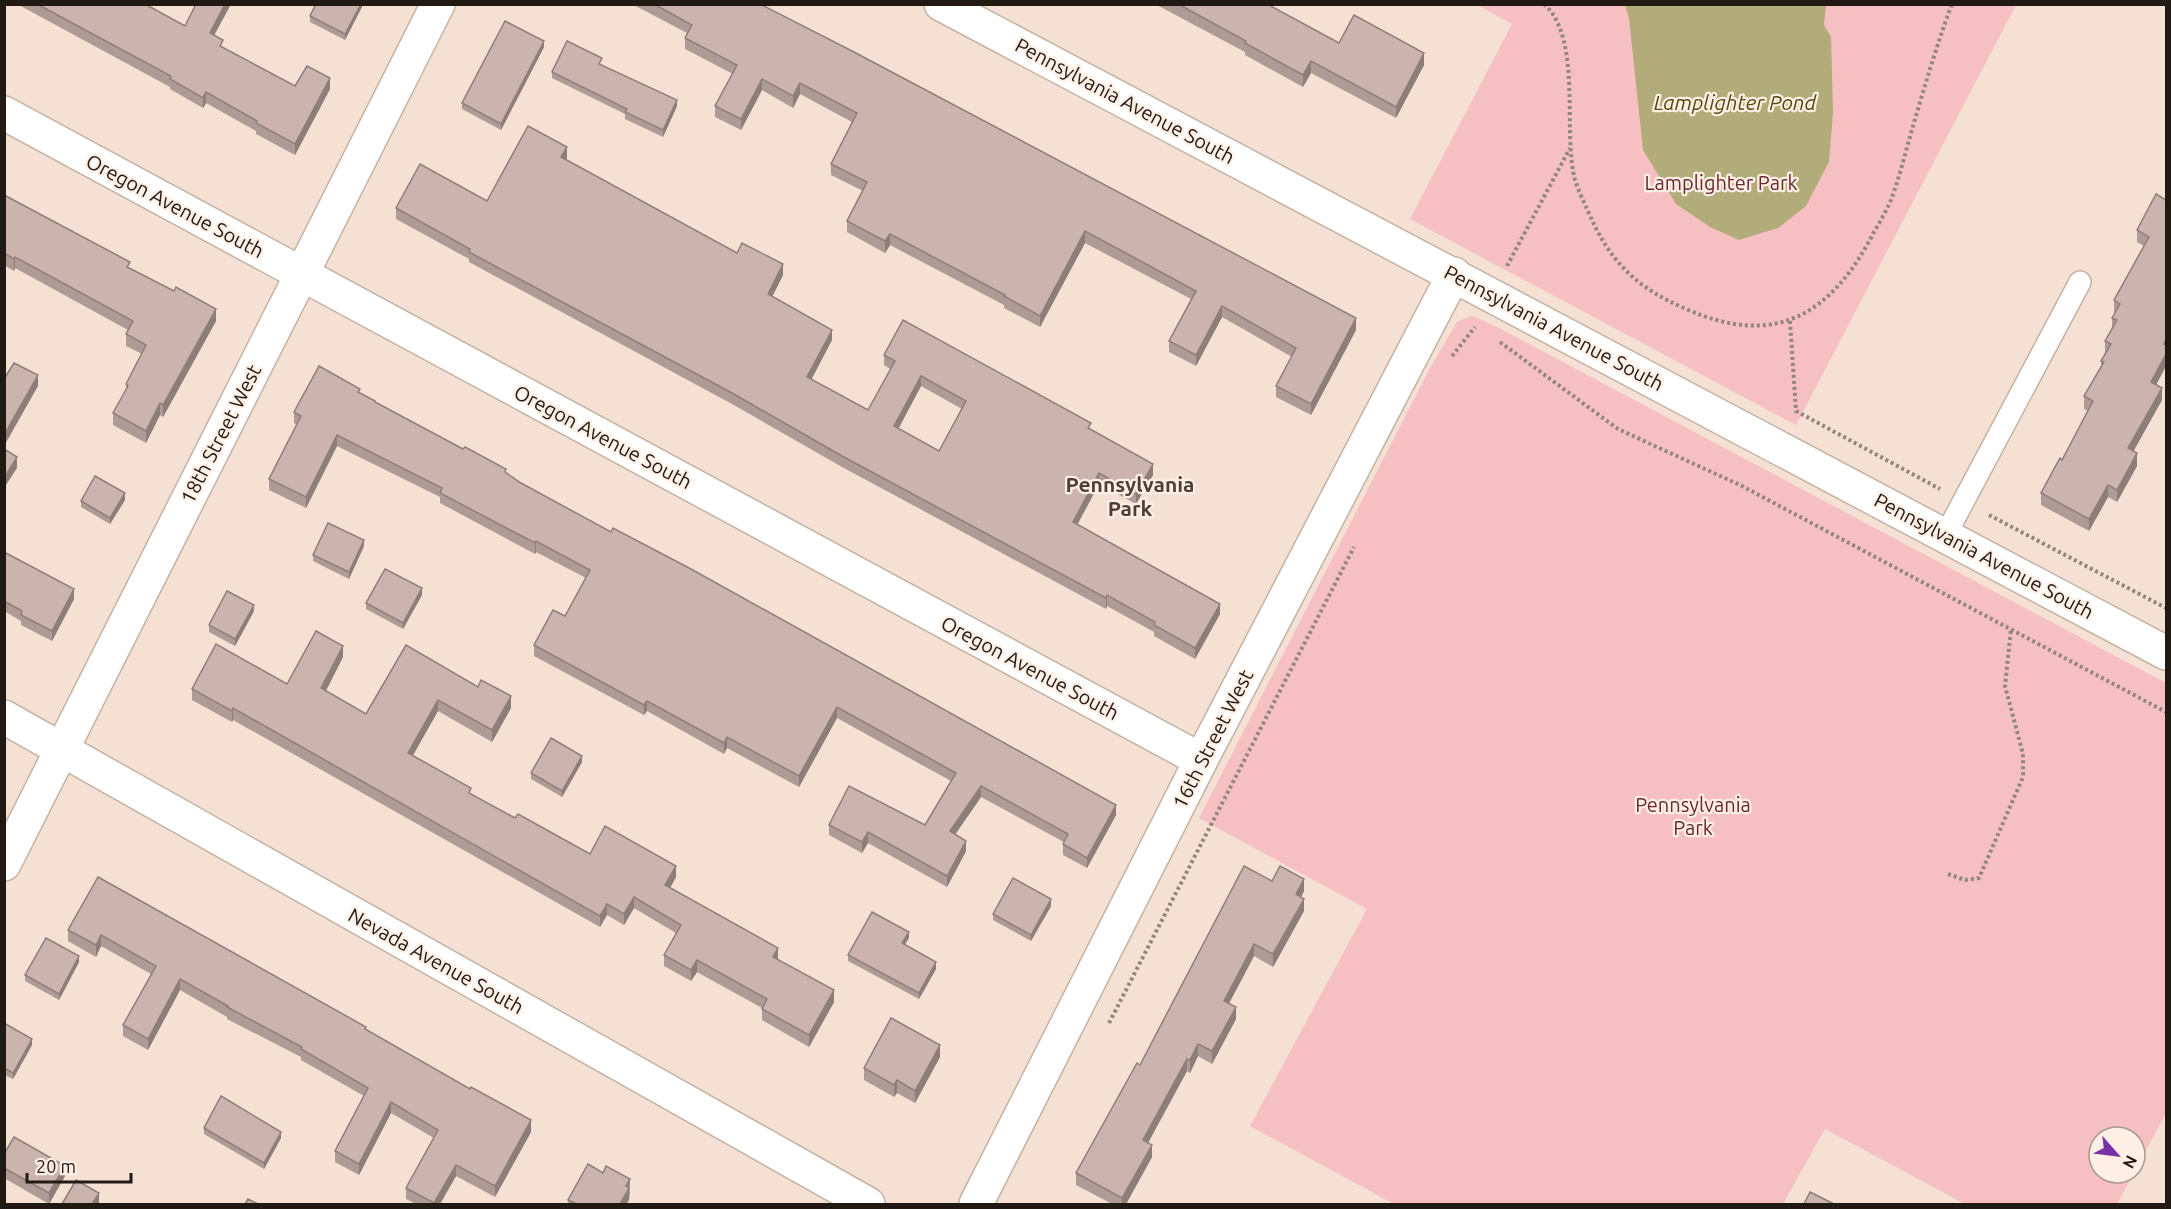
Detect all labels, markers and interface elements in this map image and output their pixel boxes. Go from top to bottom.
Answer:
street label: Pennsylvania Avenue South [1012,33,1239,168]
water label: Lamplighter Pond [1654,90,1818,114]
street label: Oregon Avenue South [82,149,268,262]
park label: Lamplighter Park [1644,171,1798,194]
street label: Pennsylvania Avenue South [1441,260,1668,395]
street label: 18th Street West [176,360,266,507]
street label: Oregon Avenue South [510,380,696,493]
district label: Pennsylvania Park [1066,472,1194,520]
street label: Pennsylvania Avenue South [1871,488,2098,623]
street label: Oregon Avenue South [937,611,1123,724]
street label: 16th Street West [1168,665,1258,812]
park label: Pennsylvania Park [1635,793,1751,839]
street label: Nevada Avenue South [345,903,528,1018]
north arrow [2087,1125,2147,1185]
scale bar [27,1146,130,1184]
text: N [2119,1153,2141,1172]
text: 20 m [36,1156,76,1176]

